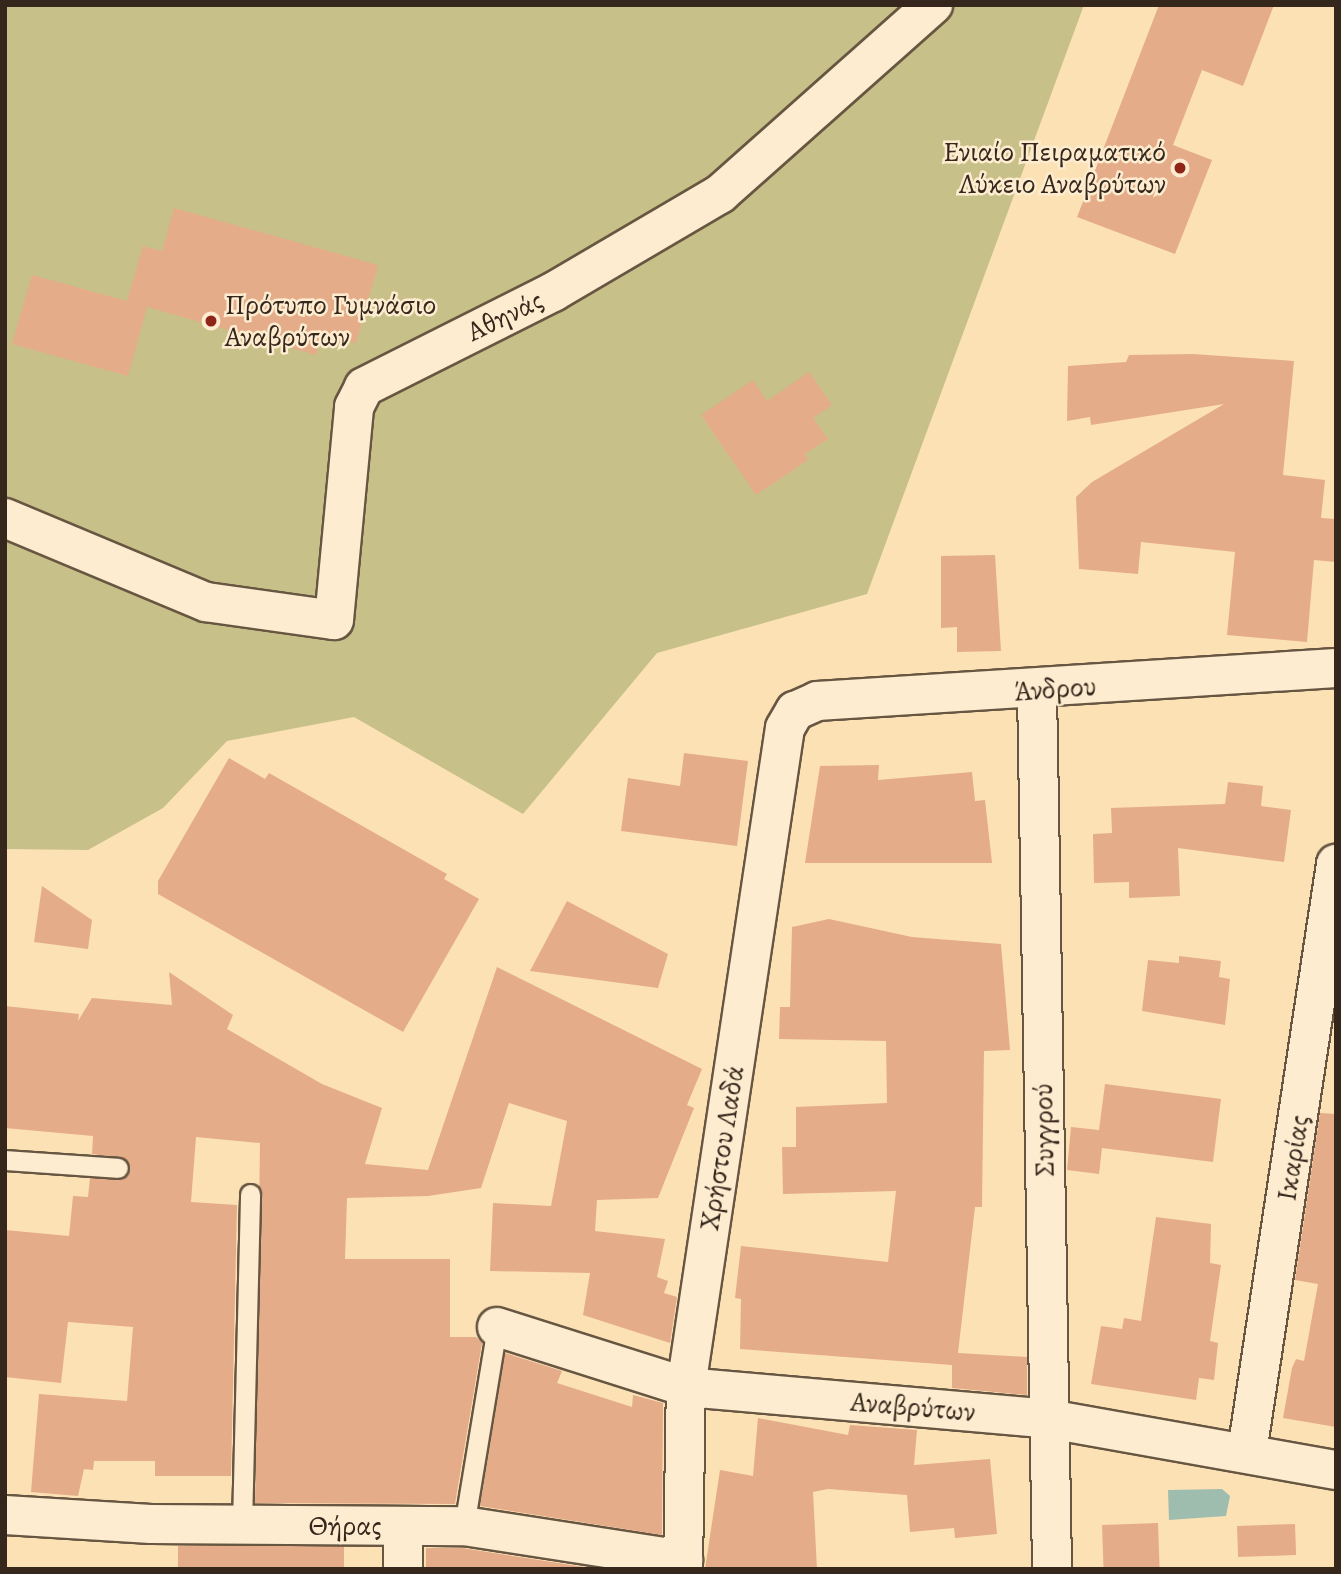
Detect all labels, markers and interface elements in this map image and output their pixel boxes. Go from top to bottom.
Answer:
place label: Ενιαίο Πειραματικό Λύκειο Αναβρύτων [943,135,1166,201]
marker: Ενιαίο Πειραματικό Λύκειο Αναβρύτων [1172,160,1188,176]
street label: Αθηνάς [462,283,548,349]
place label: Πρότυπο Γυμνάσιο Αναβρύτων [225,288,436,354]
marker: Πρότυπο Γυμνάσιο Αναβρύτων [203,313,219,329]
street label: Άνδρου [1012,669,1098,709]
street label: Χρήστου Λαδά [692,1063,752,1233]
street label: Συγγρού [1026,1083,1062,1177]
street label: Ικαρίας [1270,1113,1316,1203]
street label: Αναβρύτων [849,1385,977,1429]
street label: Θήρας [308,1509,382,1543]

